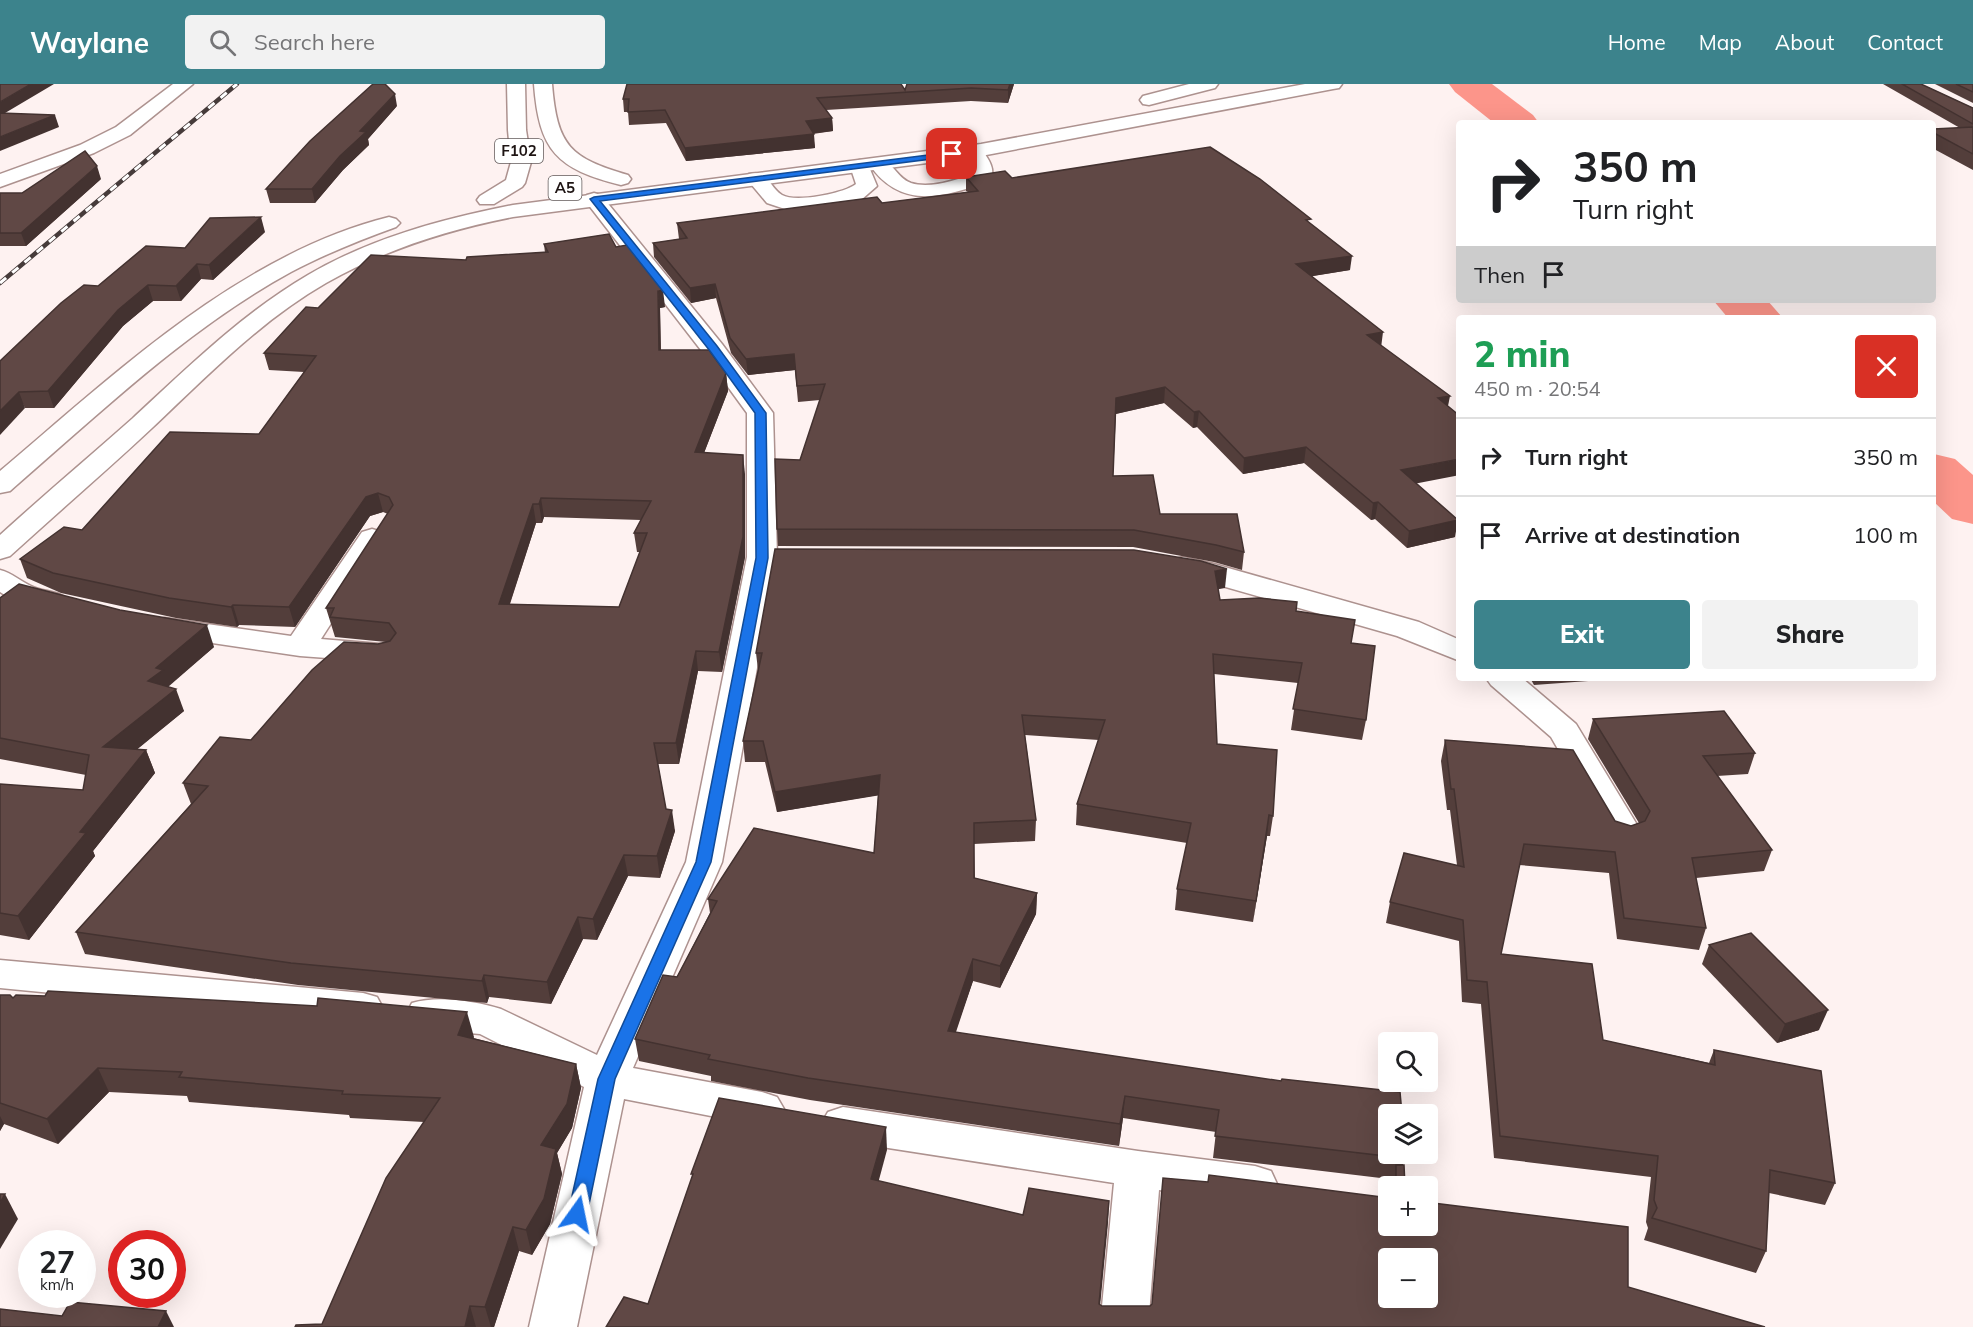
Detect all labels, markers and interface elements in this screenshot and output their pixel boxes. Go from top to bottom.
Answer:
search box [185,15,605,69]
text: Waylane [30,25,149,60]
icon: search [206,26,239,59]
text: Search here [254,28,375,56]
text: Home [1608,29,1666,55]
text: Map [1699,29,1742,55]
text: About [1775,29,1834,55]
text: Contact [1867,29,1943,55]
pin [926,128,977,179]
icon: arrive [935,137,968,170]
road number: F102 [495,139,543,163]
text: 350 m [1573,140,1698,193]
icon: right [1474,144,1552,222]
road number: A5 [548,176,582,200]
text: Turn right [1573,192,1693,226]
icon: arrive [1537,258,1570,291]
text: Then [1474,261,1525,289]
text: 2 min [1474,331,1570,376]
button: close [1855,335,1918,398]
text: 450 m · 20:54 [1474,376,1600,401]
icon: right [1474,441,1507,474]
text: Turn right [1525,443,1628,471]
text: 350 m [1853,443,1918,471]
icon: arrive [1474,519,1507,552]
text: Arrive at destination [1525,521,1740,549]
text: 100 m [1853,521,1918,549]
button: Exit [1474,600,1690,669]
button: Share [1702,600,1918,669]
map controls [1378,1032,1438,1308]
button: search [1378,1032,1438,1092]
button: layers [1378,1104,1438,1164]
button: + [1378,1176,1438,1236]
position arrow [545,1182,609,1246]
speed limit sign: 30 [108,1230,186,1308]
text: 27 [39,1243,75,1281]
button: − [1378,1248,1438,1308]
text: km/h [40,1275,74,1294]

